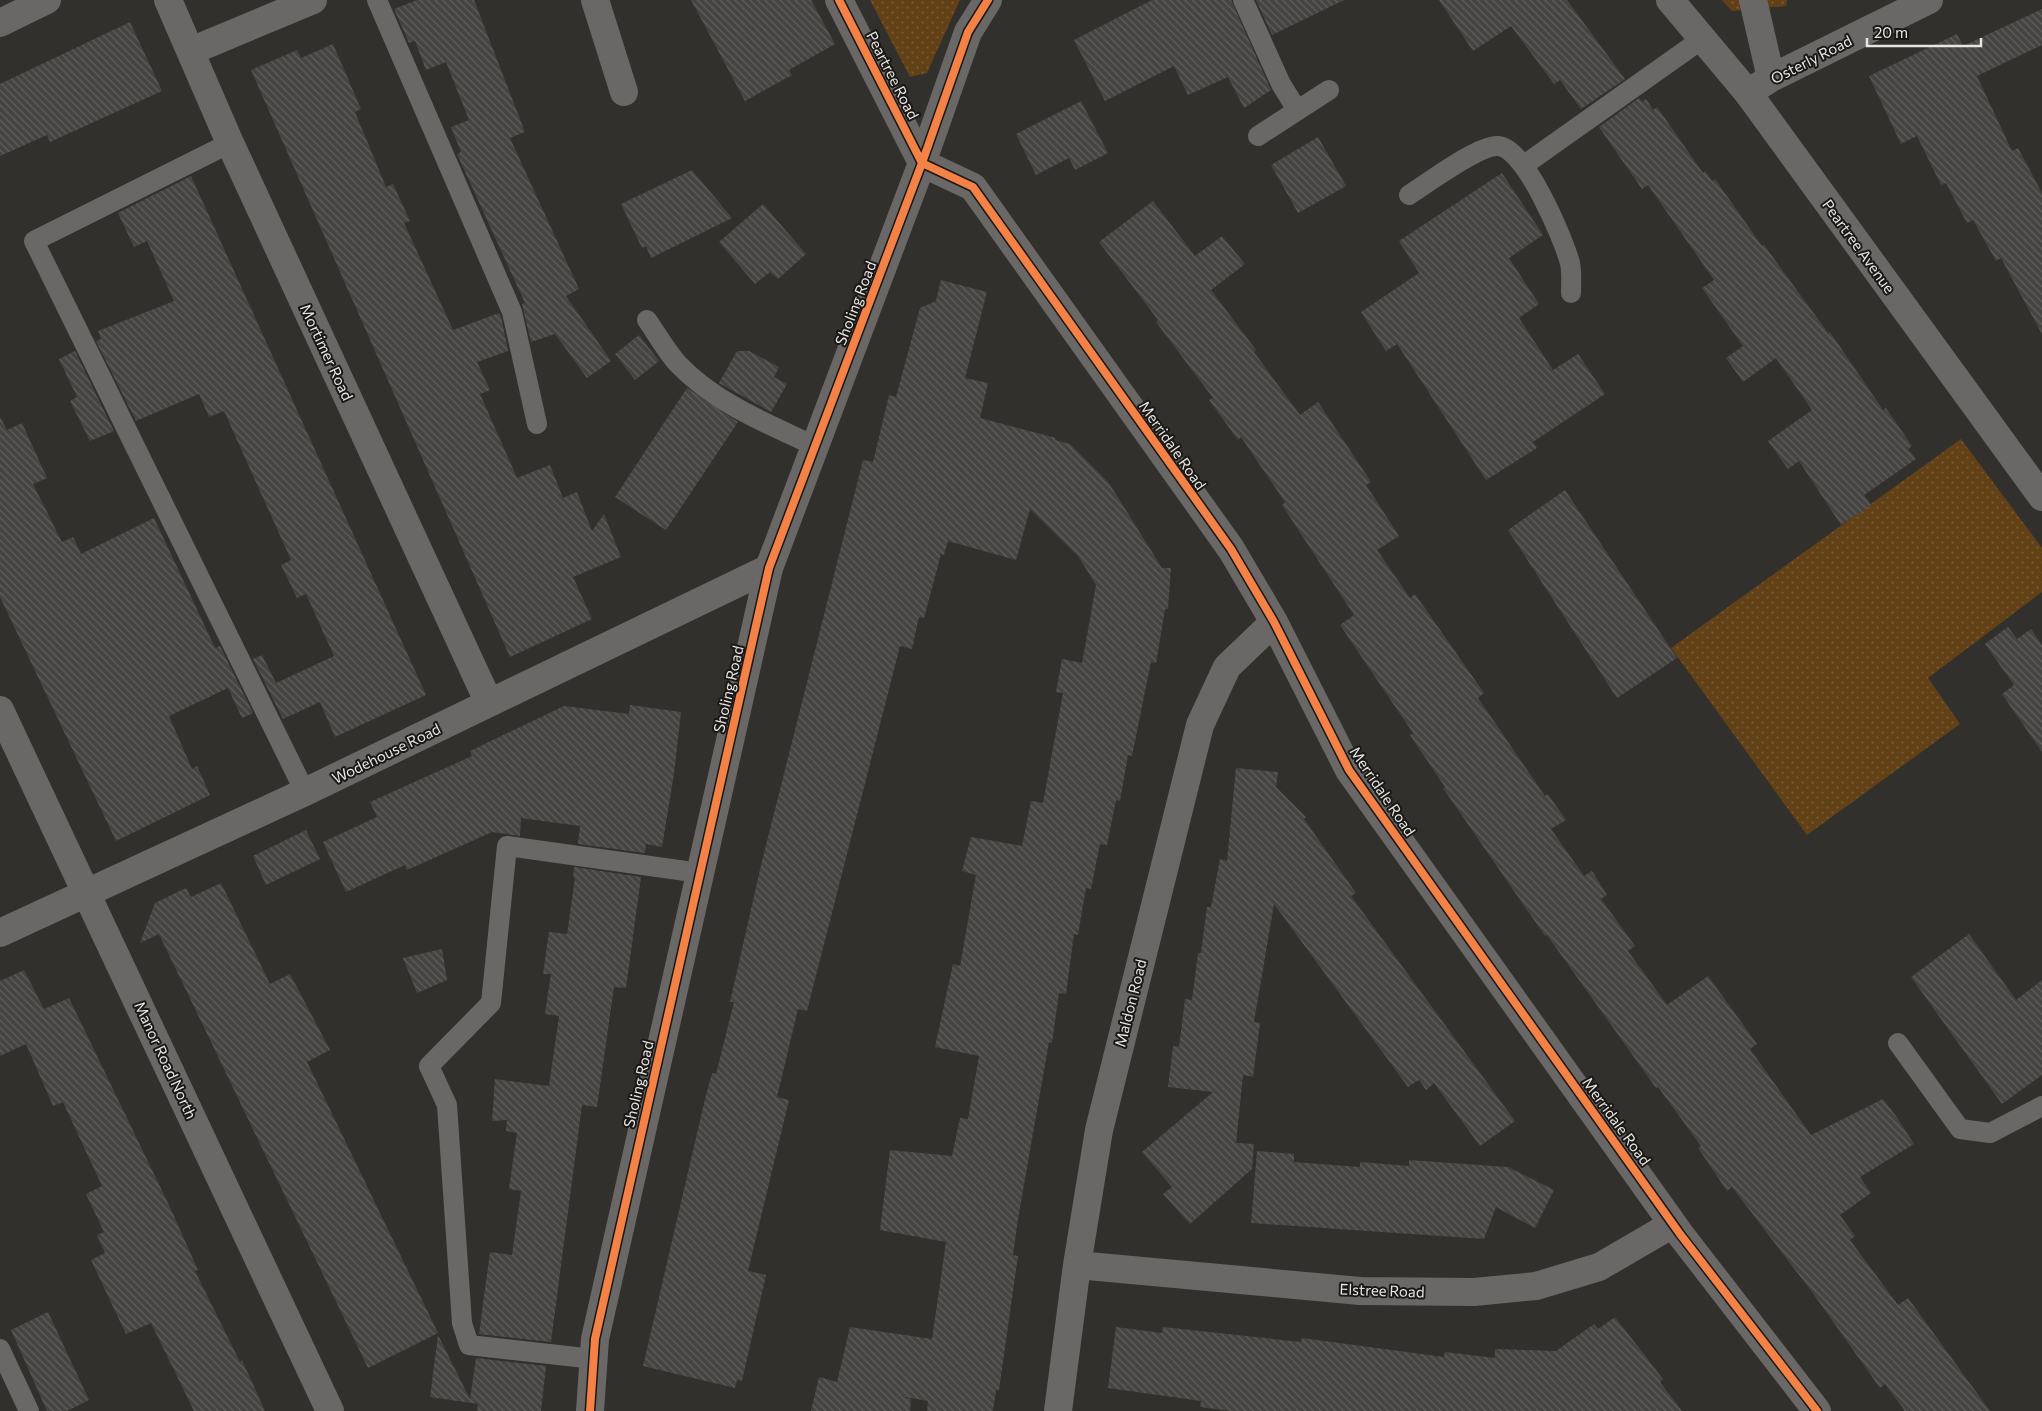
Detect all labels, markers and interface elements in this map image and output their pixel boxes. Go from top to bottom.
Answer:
scale bar [1867,15,1981,47]
text: 20 m [1874,23,1908,41]
street label: Peartree Road [863,28,923,122]
street label: Osterly Road [1768,31,1854,87]
street label: Peartree Avenue [1819,196,1899,296]
street label: Sholing Road [831,258,879,348]
street label: Mortimer Road [297,301,357,403]
street label: Merridale Road [1136,397,1210,493]
street label: Sholing Road [709,644,747,734]
street label: Wodehouse Road [329,719,443,787]
street label: Merridale Road [1346,743,1420,839]
street label: Maldon Road [1110,957,1150,1049]
street label: Manor Road North [131,998,201,1122]
street label: Sholing Road [619,1039,657,1129]
street label: Merridale Road [1579,1074,1655,1168]
street label: Elstree Road [1339,1280,1425,1300]

